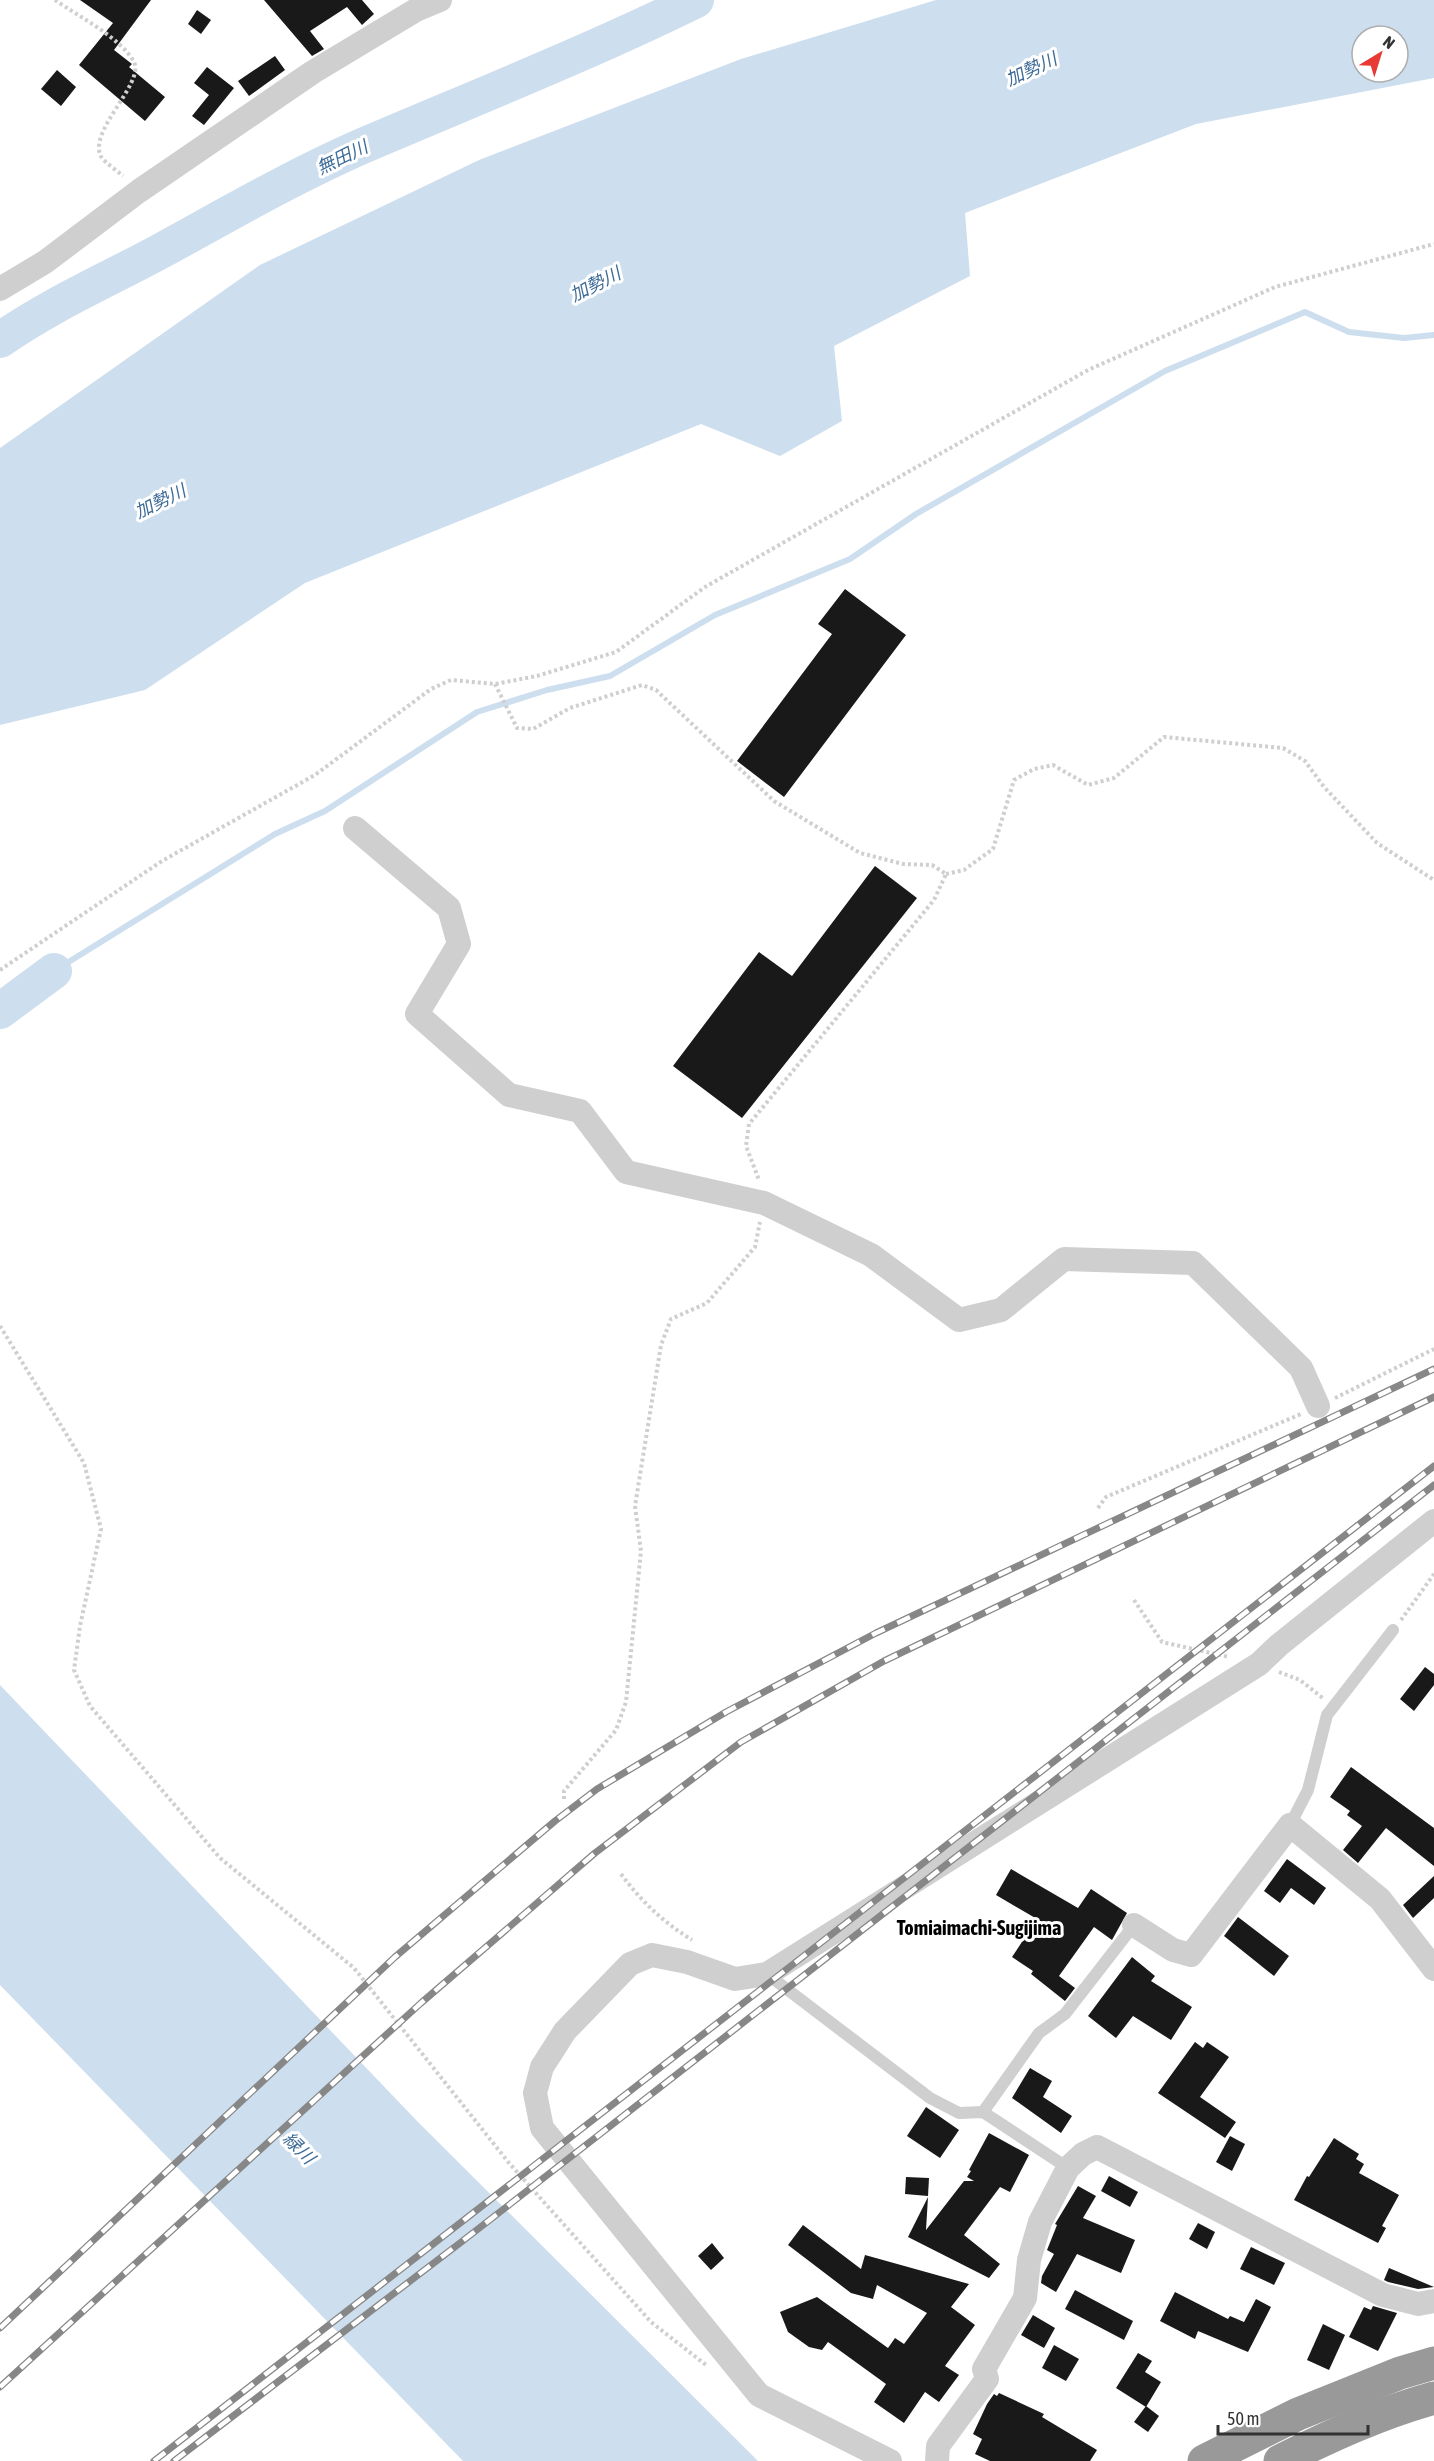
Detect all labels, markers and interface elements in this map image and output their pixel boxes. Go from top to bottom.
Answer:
north arrow [1350,24,1410,84]
text: N [1380,32,1399,52]
water label: 加勢川 [1002,47,1062,90]
water label: 無田川 [313,135,373,178]
water label: 加勢川 [566,261,626,306]
water label: 加勢川 [131,479,191,522]
district label: Tomiaimachi-Sugijima [897,1916,1061,1939]
water label: 緑川 [279,2128,321,2170]
scale bar [1218,2398,1368,2436]
text: 50 m [1227,2408,1259,2429]

